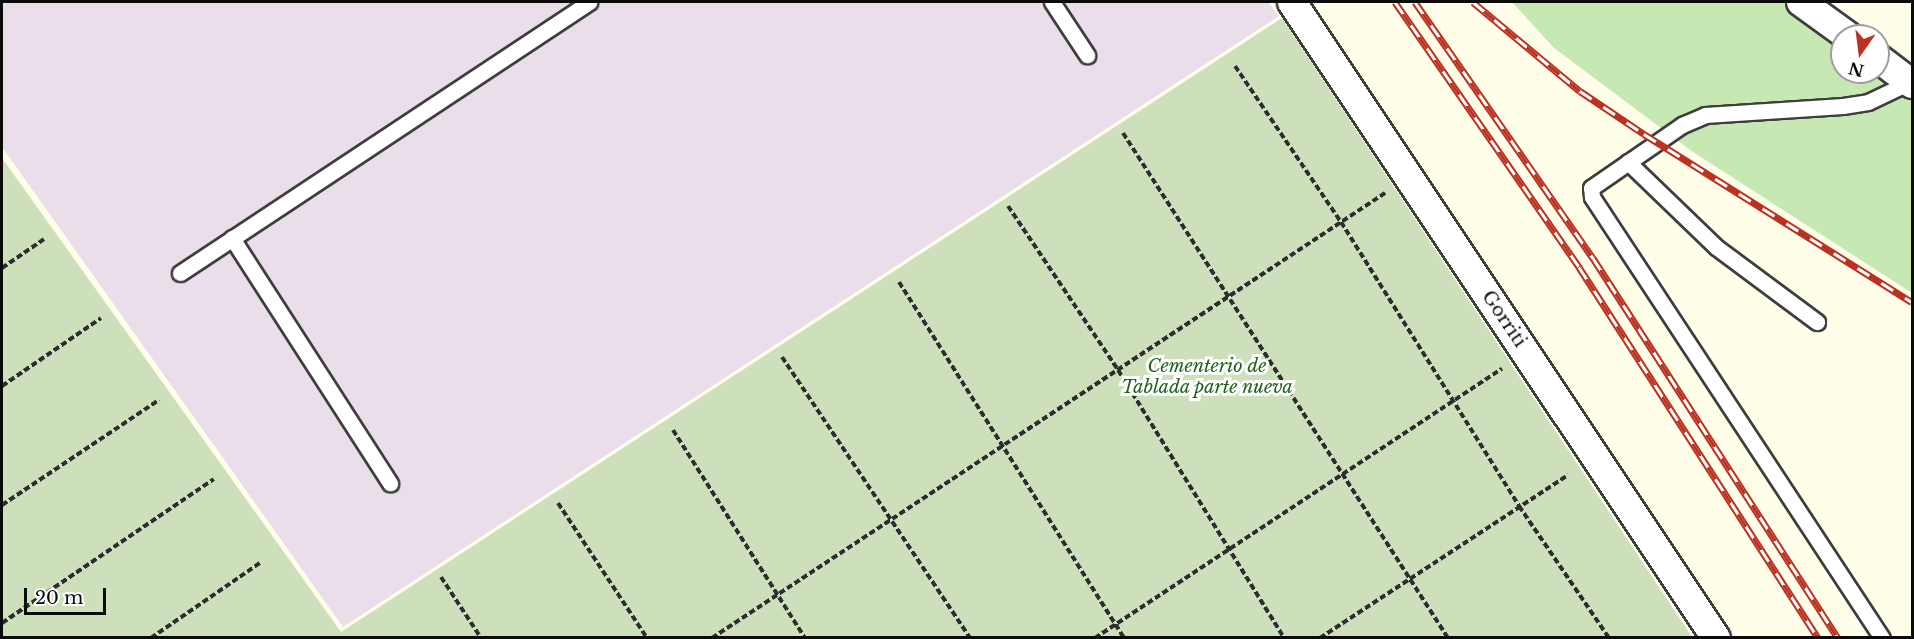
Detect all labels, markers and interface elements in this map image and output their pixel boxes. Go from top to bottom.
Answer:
north arrow [1830,24,1890,84]
text: N [1846,58,1866,81]
street label: Gorriti [1477,287,1531,351]
park label: Cementerio de Tablada parte nueva [1120,356,1294,398]
scale bar [27,576,110,614]
text: 20 m [35,587,83,609]

